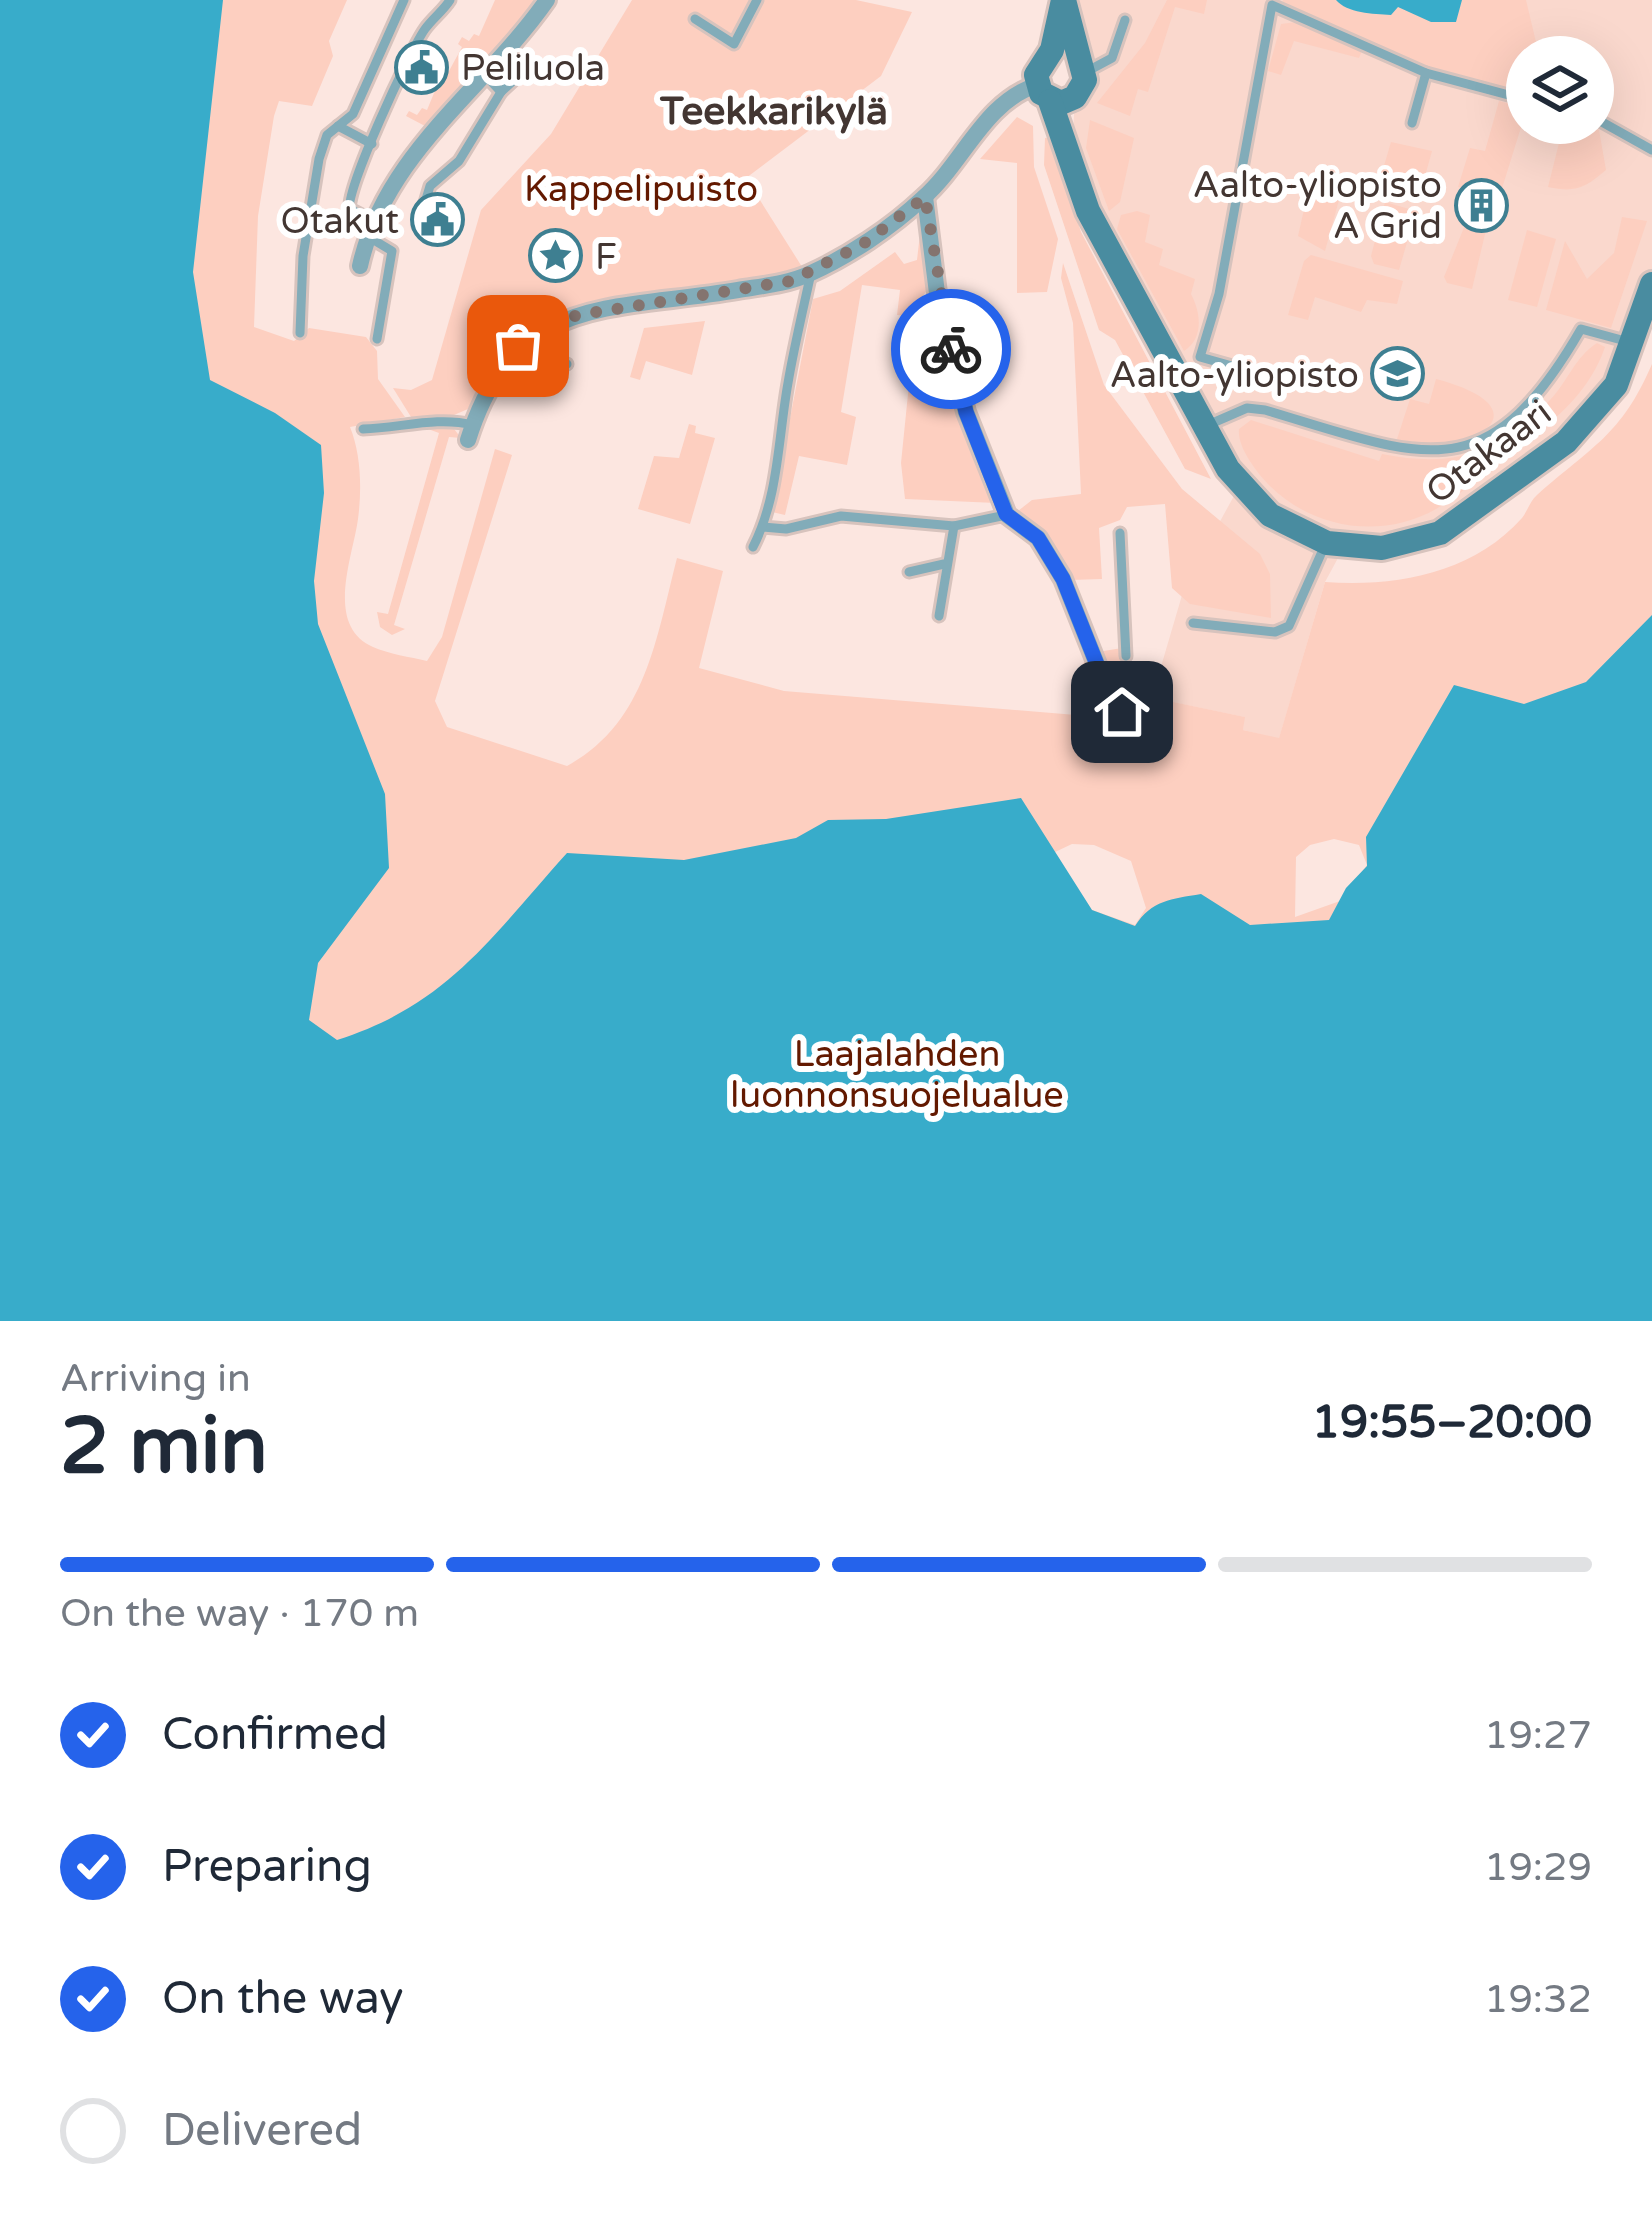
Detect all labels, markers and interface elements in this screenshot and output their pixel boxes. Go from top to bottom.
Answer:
map controls [1506,36,1614,144]
button: layers [1506,36,1614,144]
public building icon: Peliluola [394,39,450,95]
place label: Peliluola [461,47,605,90]
district label: Teekkarikylä [659,88,888,135]
place label: Aalto-yliopisto A Grid [1193,164,1442,248]
park label: Kappelipuisto [524,168,758,211]
building icon: Aalto-yliopisto A Grid [1453,177,1509,233]
public building icon: Otakut [410,192,466,248]
place label: Otakut [280,200,399,243]
place icon: F [528,228,584,284]
place label: F [595,236,617,279]
courier [891,289,1011,409]
pin [467,295,569,397]
icon: bag [485,313,551,379]
icon: bike [918,316,984,382]
school or university icon: Aalto-yliopisto [1370,346,1426,402]
place label: Aalto-yliopisto [1110,354,1359,397]
street label: Otakaari [1418,391,1560,513]
pin [1071,661,1173,763]
icon: home [1089,679,1155,745]
park label: Laajalahden luonnonsuojelualue [730,1033,1064,1117]
text: Arriving in [60,1355,251,1402]
text: 19:55–20:00 [1312,1396,1592,1450]
text: 2 min [60,1400,268,1494]
text: On the way · 170 m [60,1590,419,1637]
icon: check [60,1702,126,1768]
text: Confirmed [162,1708,388,1762]
text: 19:27 [1484,1712,1592,1759]
icon: check [60,1834,126,1900]
text: Preparing [162,1840,372,1894]
text: 19:29 [1484,1844,1592,1891]
icon: check [60,1966,126,2032]
text: On the way [162,1972,403,2026]
text: 19:32 [1484,1976,1592,2023]
text: Delivered [162,2104,362,2158]

